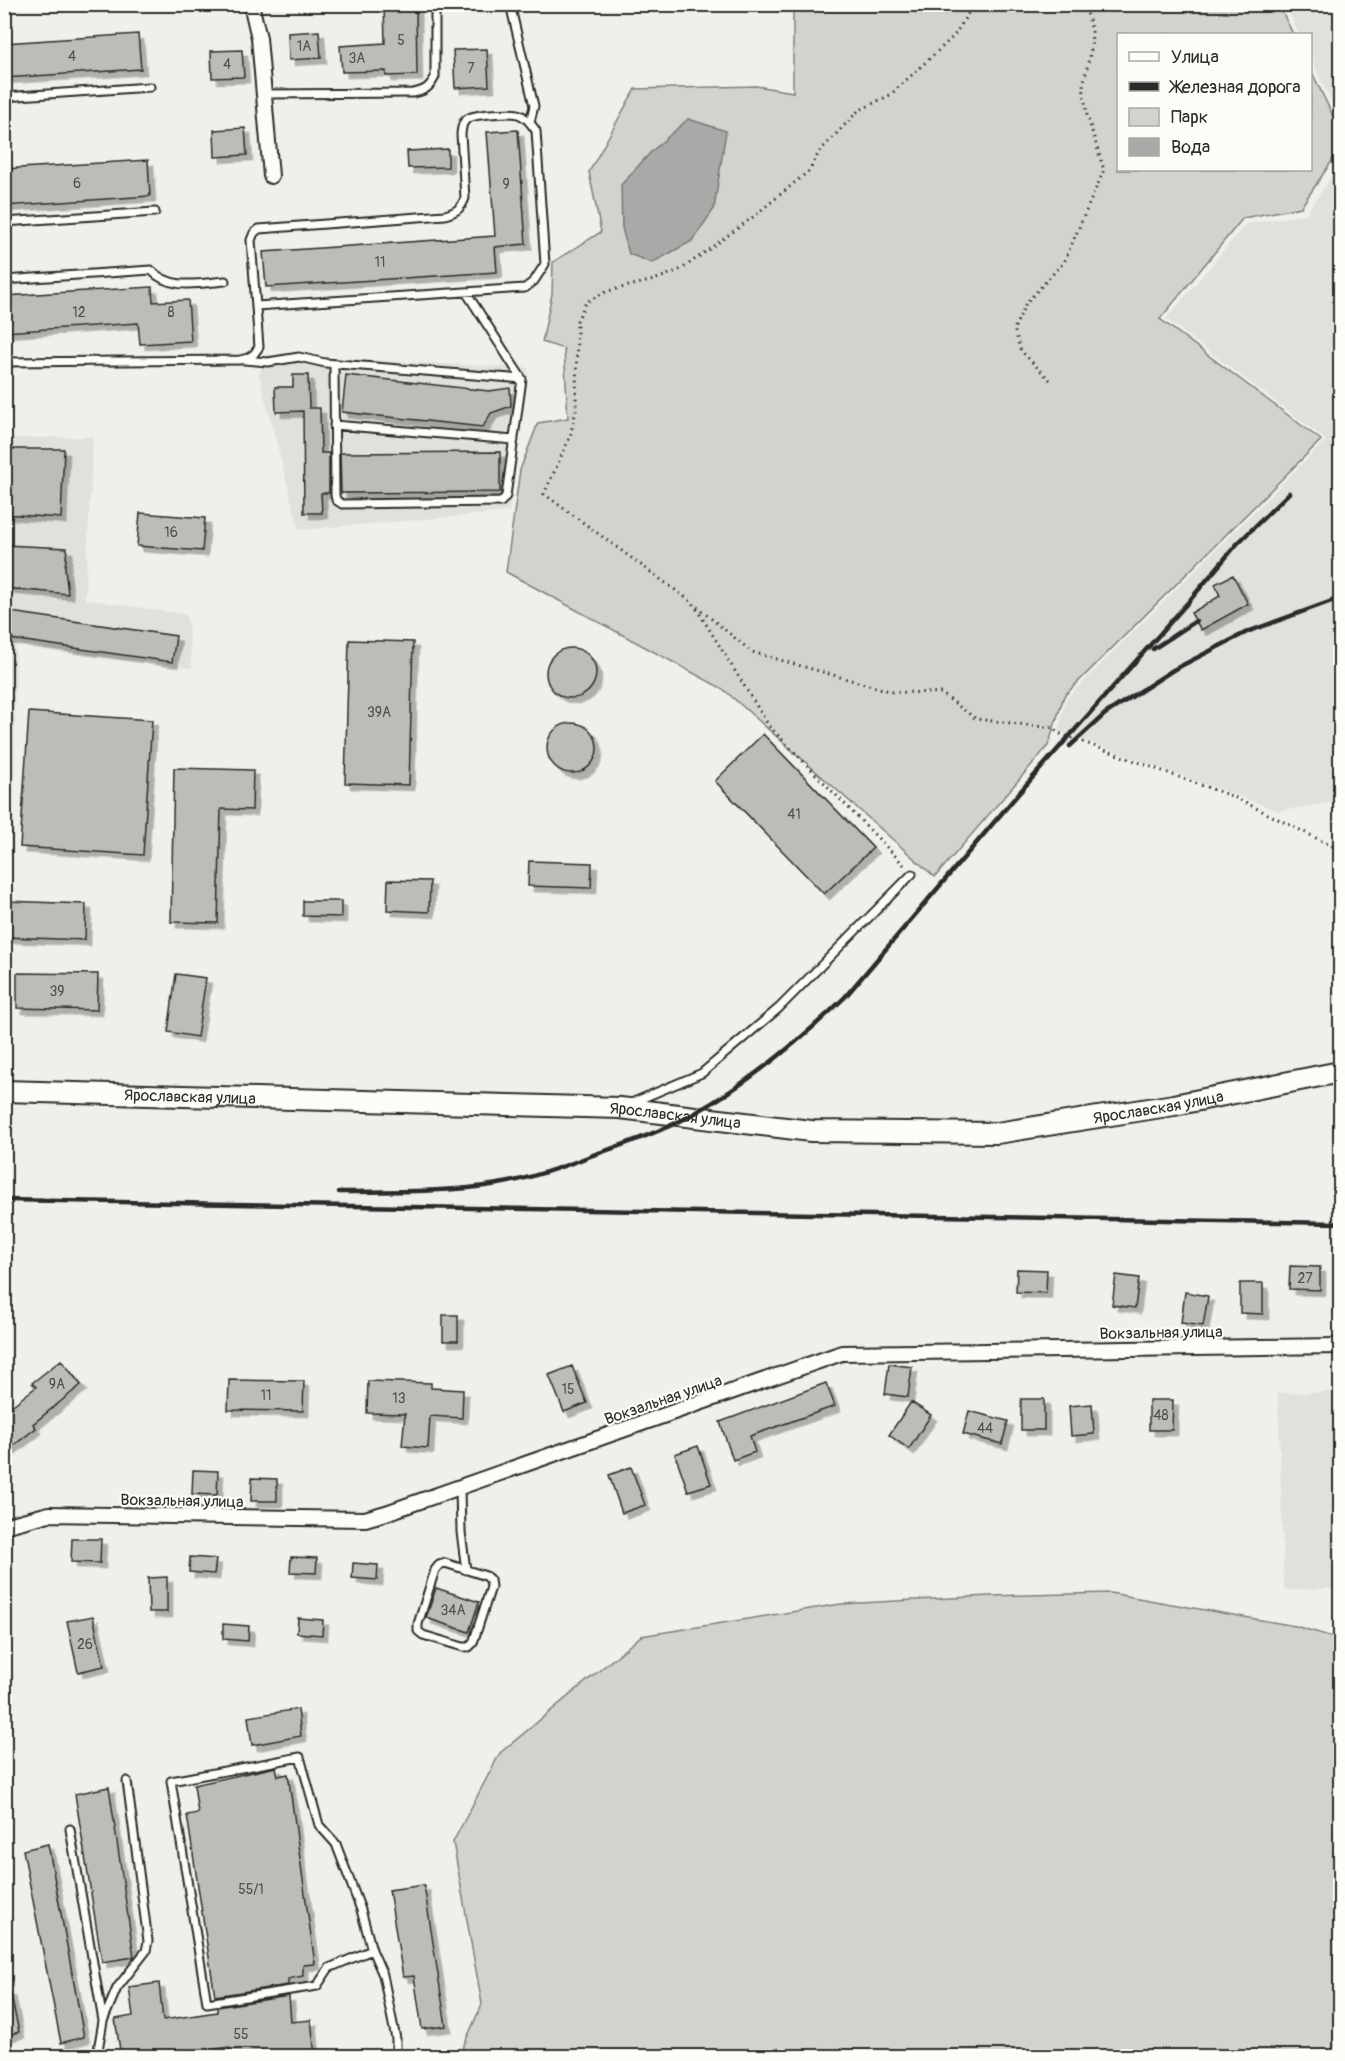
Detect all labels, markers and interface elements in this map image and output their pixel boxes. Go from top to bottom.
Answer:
house number: 5 [397,32,405,49]
legend [1117,33,1312,171]
house number: 1А [297,38,311,55]
text: Улица [1171,46,1219,69]
house number: 4 [68,48,76,65]
house number: 3А [349,50,365,67]
house number: 4 [223,56,231,73]
house number: 7 [467,60,475,77]
text: Железная дорога [1168,76,1301,99]
text: Парк [1171,106,1208,129]
text: Вода [1171,136,1210,159]
house number: 6 [73,175,81,192]
house number: 9 [502,176,510,193]
house number: 11 [375,254,385,271]
house number: 12 [72,304,86,321]
house number: 8 [167,304,175,321]
house number: 16 [164,524,178,541]
house number: 39А [367,704,391,721]
house number: 41 [787,806,801,823]
house number: 39 [49,983,65,1000]
street label: Ярославская улица [124,1085,256,1109]
street label: Ярославская улица [1092,1086,1225,1129]
street label: Ярославская улица [609,1099,742,1133]
house number: 27 [1297,1270,1313,1287]
street label: Вокзальная улица [1099,1322,1223,1344]
street label: Вокзальная улица [602,1370,725,1429]
house number: 9А [49,1376,65,1393]
house number: 15 [561,1381,575,1398]
house number: 11 [261,1387,271,1404]
house number: 13 [392,1390,406,1407]
house number: 48 [1153,1407,1169,1424]
house number: 44 [977,1420,993,1437]
street label: Вокзальная улица [120,1490,244,1512]
house number: 34А [440,1602,466,1619]
house number: 26 [77,1636,93,1653]
house number: 55/1 [238,1881,264,1898]
house number: 55 [233,2026,249,2043]

